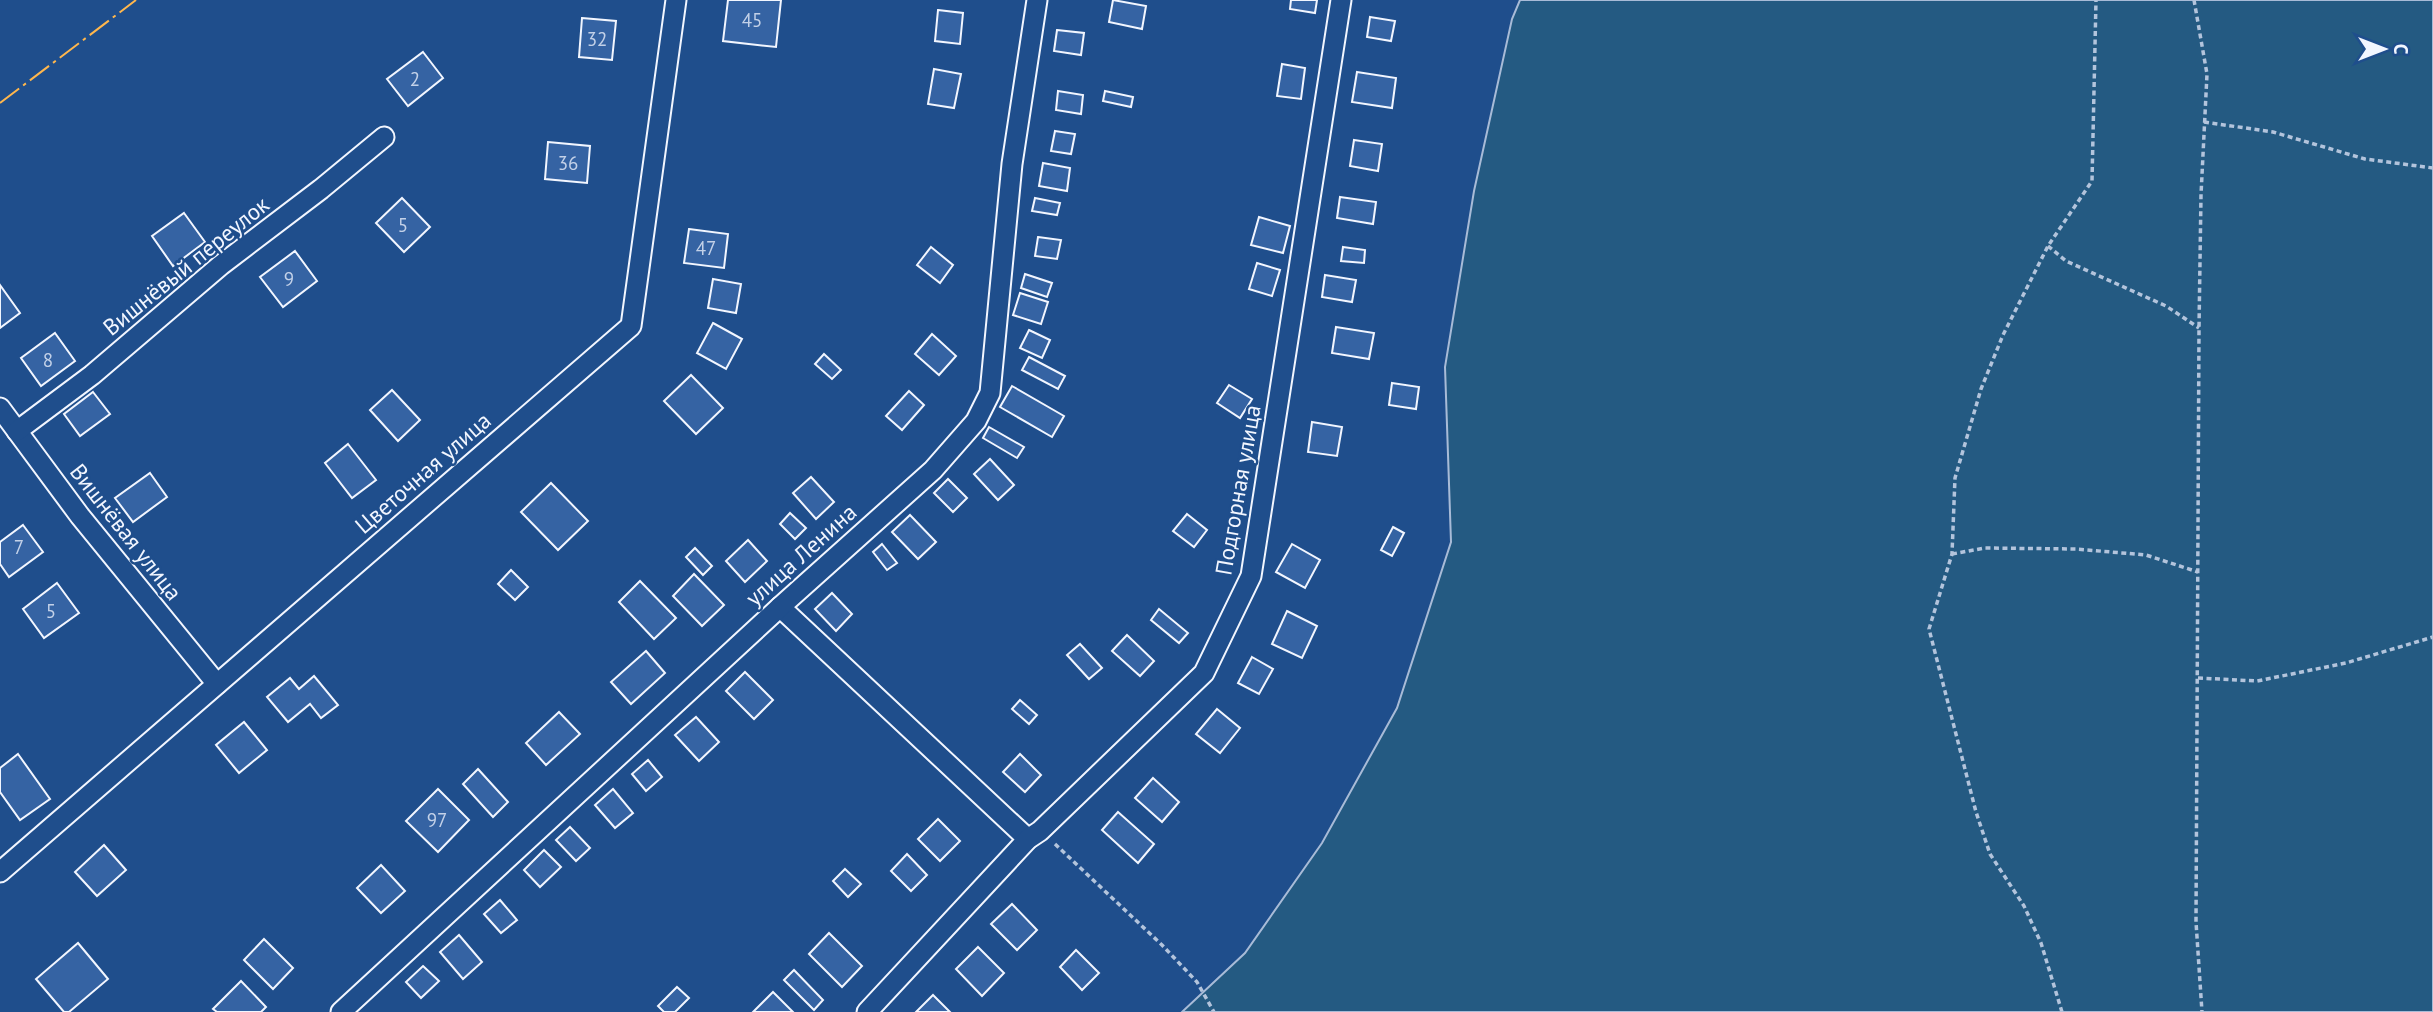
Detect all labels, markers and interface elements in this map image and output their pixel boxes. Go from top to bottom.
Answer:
house number: 45 [742,8,762,32]
north arrow [2349,14,2419,84]
house number: 32 [587,27,607,51]
text: С [2389,44,2413,55]
house number: 2 [410,67,420,91]
house number: 36 [558,151,578,175]
street label: Вишнёвый переулок [97,190,275,342]
house number: 5 [398,213,408,237]
house number: 47 [696,236,716,260]
house number: 9 [284,267,294,291]
house number: 8 [43,348,53,372]
street label: Подгорная улица [1208,403,1267,577]
street label: Цветочная улица [349,406,497,540]
street label: Вишнёвая улица [64,458,189,606]
street label: улица Ленина [739,497,862,612]
house number: 7 [14,535,24,559]
house number: 5 [46,599,56,623]
house number: 97 [427,808,447,832]

